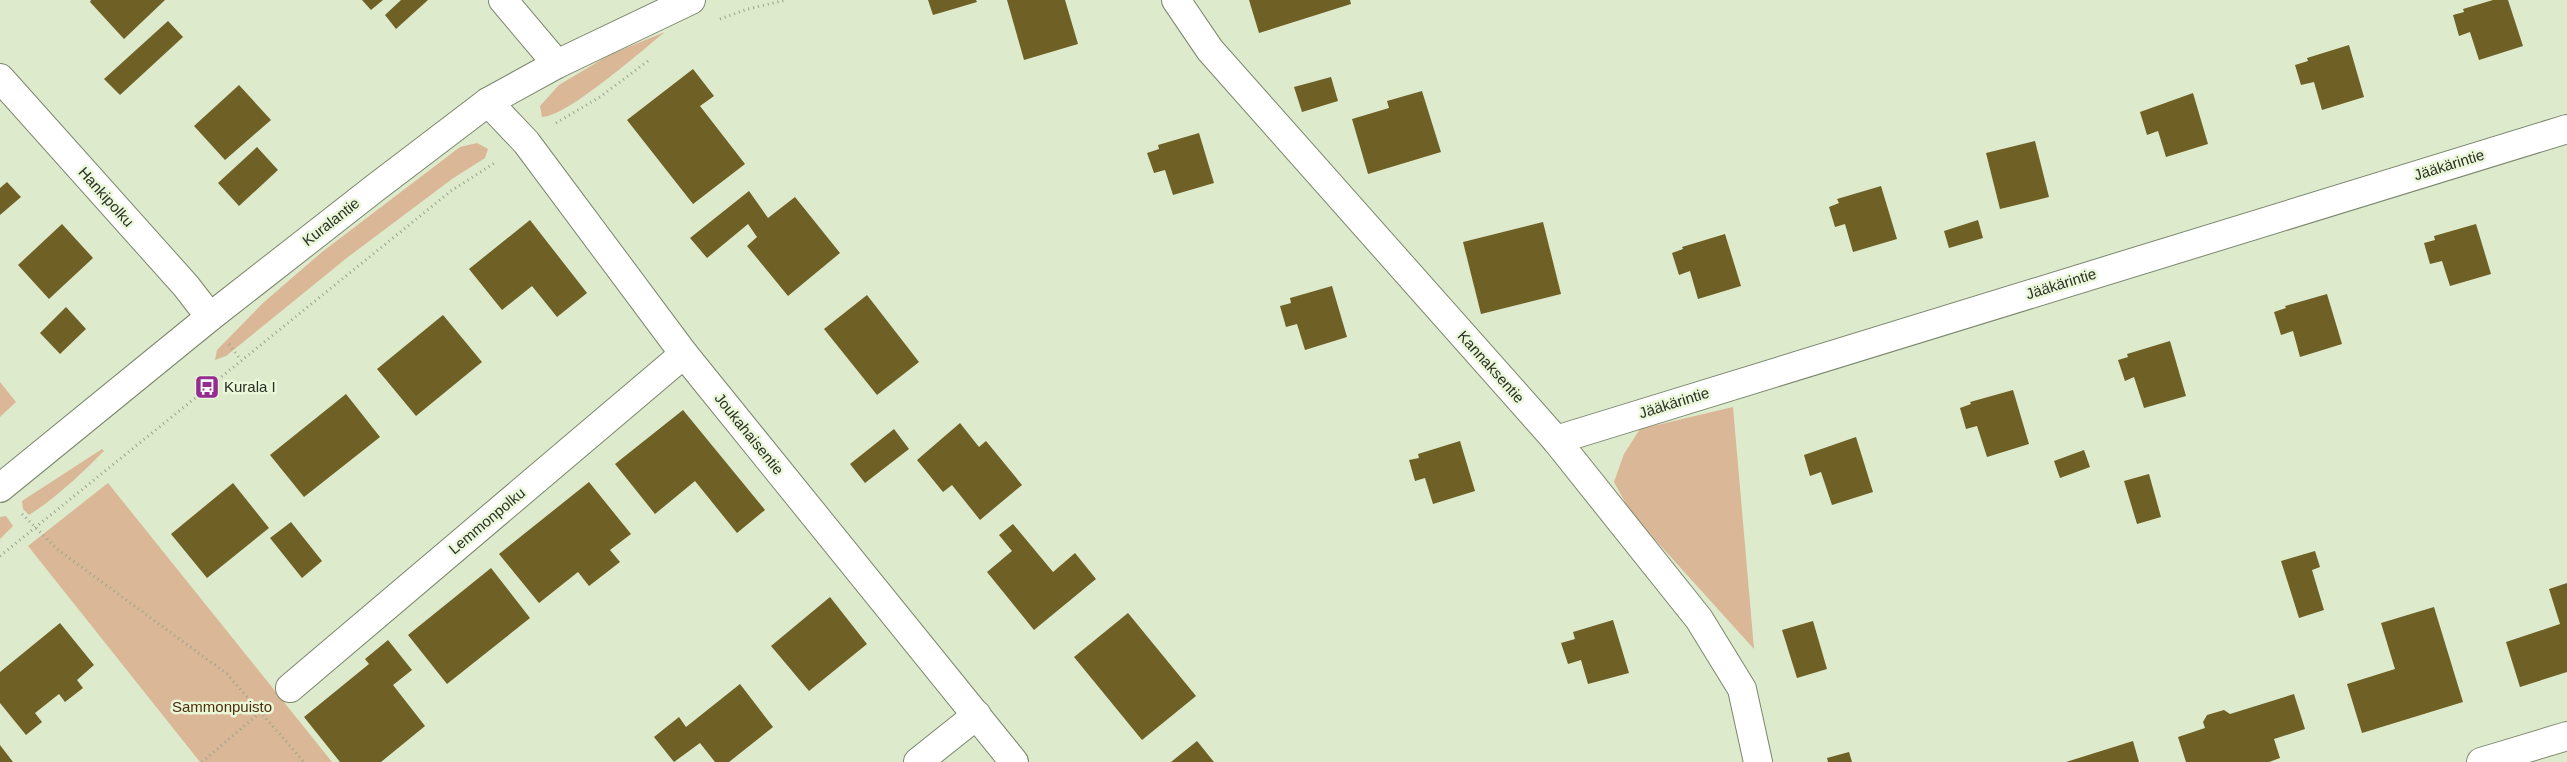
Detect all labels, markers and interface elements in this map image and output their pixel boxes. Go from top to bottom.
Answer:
street label: Jääkärintie [2412,146,2486,183]
street label: Hankipolku [75,163,138,230]
street label: Kuralantie [299,194,363,249]
street label: Jääkärintie [2024,265,2098,302]
street label: Kannaksentie [1455,327,1528,406]
bus stop icon: Kurala I [194,374,220,400]
place label: Kurala I [224,378,276,395]
street label: Jääkärintie [1637,384,1711,421]
street label: Joukahaisentie [711,389,787,478]
street label: Lemmonpolku [445,484,528,557]
park label: Sammonpuisto [172,698,272,715]

